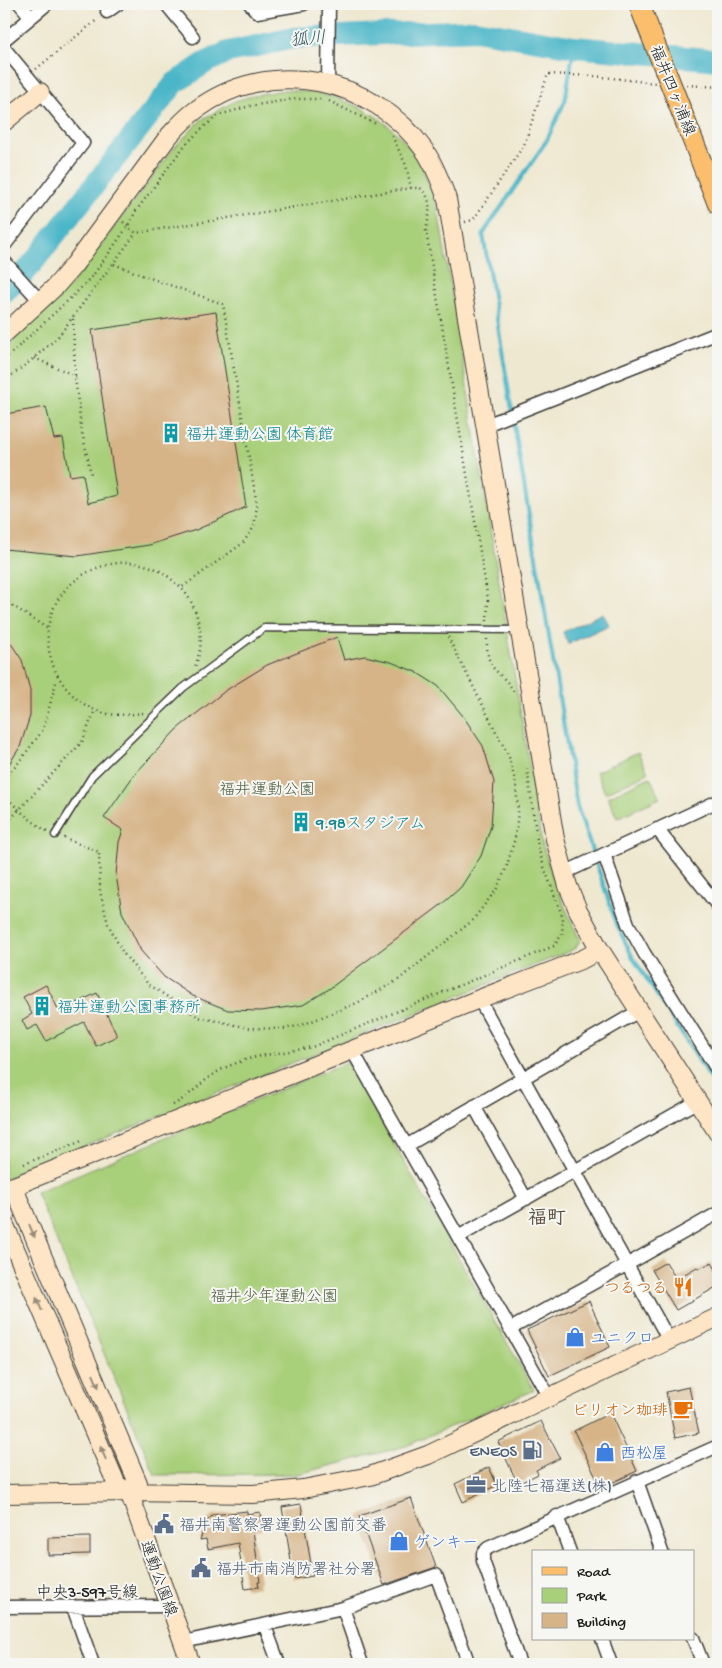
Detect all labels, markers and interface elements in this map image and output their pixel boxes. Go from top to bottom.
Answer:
water label: 狐川 [289,27,327,53]
street label: 福井四ヶ浦線 [644,42,699,139]
building icon: 福井運動公園 体育館 [160,422,182,444]
place label: 福井運動公園 体育館 [186,426,334,446]
park label: 福井運動公園 [219,781,315,801]
building icon: 9.98スタジアム [290,811,312,833]
place label: 9.98スタジアム [315,815,426,835]
building icon: 福井運動公園事務所 [31,995,53,1017]
place label: 福井運動公園事務所 [57,998,201,1019]
district label: 福町 [528,1207,566,1231]
one-way arrow [29,1224,37,1238]
restaurant icon: つるつる [672,1276,694,1298]
place label: つるつる [604,1281,668,1300]
park label: 福井少年運動公園 [210,1287,338,1308]
one-way arrow [34,1297,42,1311]
shop icon: ユニクロ [564,1326,586,1348]
place label: ユニクロ [590,1331,654,1350]
one-way arrow [92,1374,100,1388]
cafe icon: ビリオン珈琲 [672,1398,694,1420]
place label: ビリオン珈琲 [572,1402,668,1422]
fuel station icon: ENEOS [521,1439,543,1461]
shop icon: 西松屋 [594,1441,616,1463]
place label: ENEOS [470,1444,518,1463]
place label: 西松屋 [620,1445,668,1465]
one-way arrow [99,1446,107,1460]
office icon: 北陸七福運送(株) [465,1474,487,1496]
place label: 北陸七福運送(株) [491,1478,612,1498]
public building icon: 福井南警察署運動公園前交番 [153,1513,175,1535]
place label: 福井南警察署運動公園前交番 [179,1516,387,1537]
shop icon: ゲンキー [388,1530,410,1552]
place label: ゲンキー [414,1534,478,1554]
street label: 運動公園線 [134,1538,181,1620]
legend [532,1550,694,1640]
public building icon: 福井市南消防署社分署 [190,1557,212,1579]
place label: 福井市南消防署社分署 [216,1560,376,1581]
text: Road [577,1564,611,1582]
street label: 中央3-597号線 [36,1583,138,1604]
text: Park [576,1588,607,1606]
text: Building [576,1614,626,1632]

